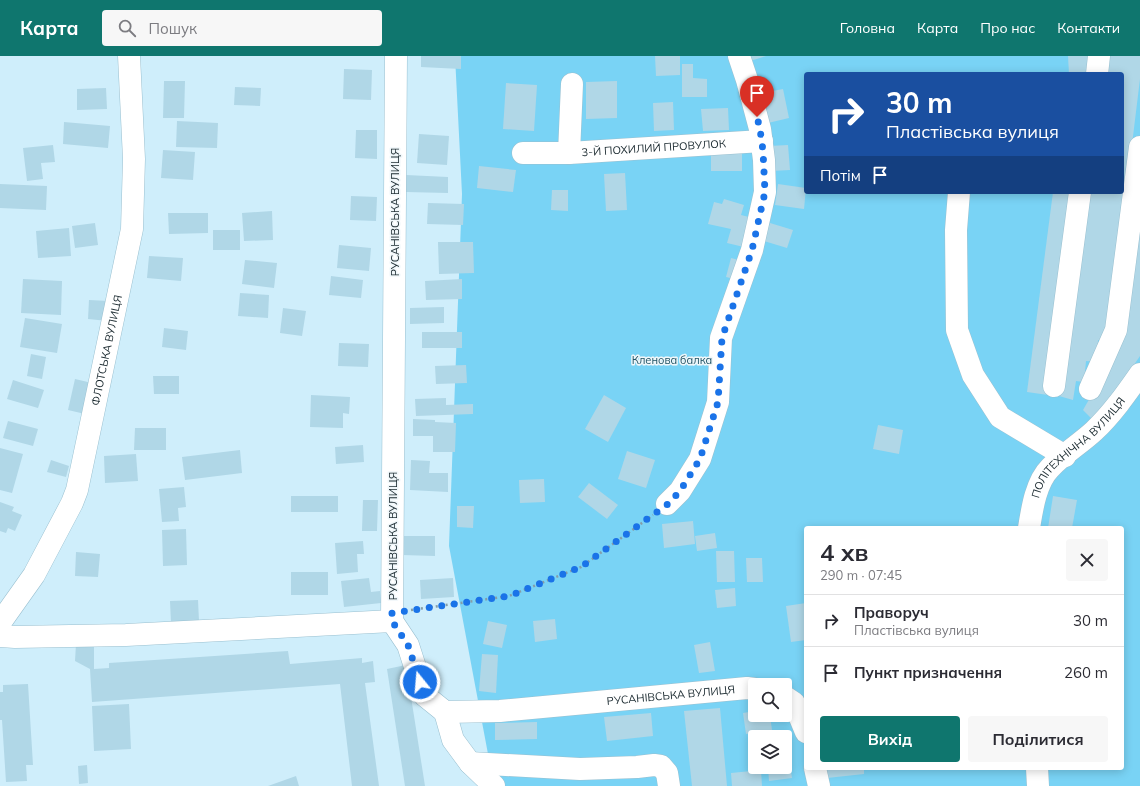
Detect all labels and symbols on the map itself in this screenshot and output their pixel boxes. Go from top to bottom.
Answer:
pin [740,76,774,117]
street label: 3-Й ПОХИЛИЙ ПРОВУЛОК [581,136,727,159]
street label: РУСАНІВСЬКА ВУЛИЦЯ [388,148,402,276]
street label: ФЛОТСЬКА ВУЛИЦЯ [88,294,125,407]
park label: Кленова балка [632,353,712,367]
street label: ПОЛІТЕХНІЧНА ВУЛИЦЯ [1028,394,1128,500]
street label: РУСАНІВСЬКА ВУЛИЦЯ [386,472,400,600]
position arrow [399,661,441,703]
street label: РУСАНІВСЬКА ВУЛИЦЯ [606,682,736,708]

